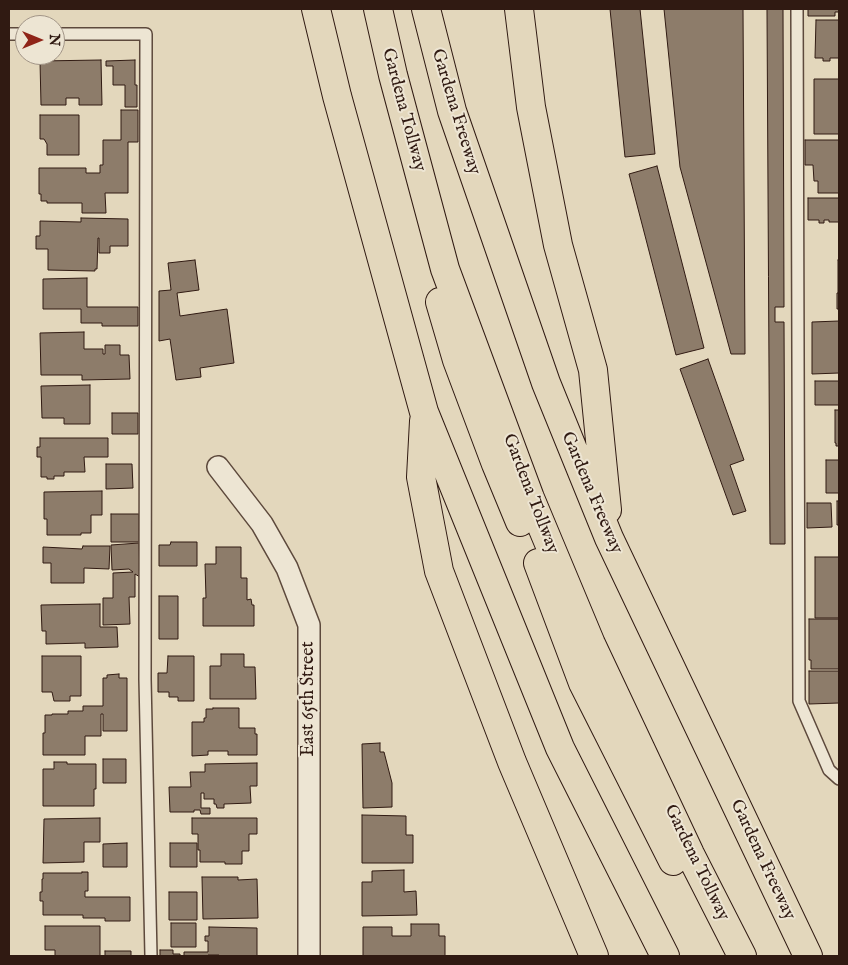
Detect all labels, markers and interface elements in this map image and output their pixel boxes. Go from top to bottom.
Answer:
north arrow [15,15,65,65]
text: N [45,34,63,46]
street label: Gardena Tollway [376,46,430,174]
street label: Gardena Freeway [426,46,484,178]
street label: Gardena Freeway [556,429,626,557]
street label: Gardena Tollway [497,431,563,557]
street label: East 65th Street [298,641,320,757]
street label: Gardena Freeway [725,796,799,924]
street label: Gardena Tollway [659,801,733,925]

